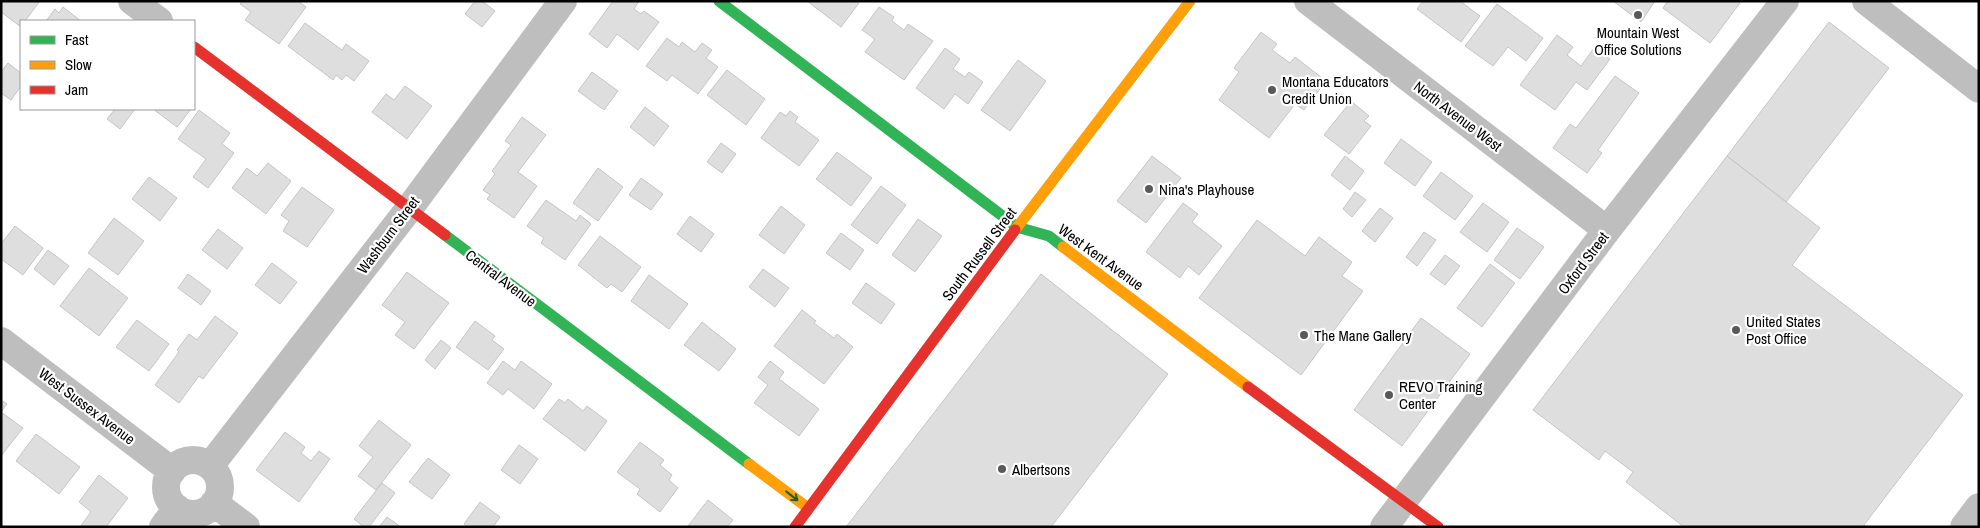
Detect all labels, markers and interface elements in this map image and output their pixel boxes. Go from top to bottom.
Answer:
marker: Mountain West Office Solutions [1632,9,1644,21]
legend [20,20,195,110]
place label: Mountain West Office Solutions [1594,22,1682,60]
text: Fast [65,29,89,50]
text: Slow [65,54,92,75]
place label: Montana Educators Credit Union [1282,71,1389,109]
street label: North Avenue West [1410,76,1507,156]
text: Jam [65,79,88,100]
marker: Montana Educators Credit Union [1266,84,1278,96]
place label: Nina's Playhouse [1159,179,1255,200]
marker: Nina's Playhouse [1143,183,1155,195]
street label: Washburn Street [352,192,424,278]
street label: South Russell Street [937,202,1021,305]
street label: West Kent Avenue [1054,219,1148,295]
street label: Oxford Street [1553,227,1614,299]
street label: Central Avenue [461,244,541,312]
place label: United States Post Office [1746,311,1821,349]
marker: United States Post Office [1730,324,1742,336]
place label: The Mane Gallery [1314,325,1413,346]
marker: The Mane Gallery [1298,329,1310,341]
street label: West Sussex Avenue [34,363,140,449]
place label: REVO Training Center [1399,376,1483,414]
marker: REVO Training Center [1383,389,1395,401]
place label: Albertsons [1011,459,1070,480]
marker: Albertsons [996,463,1008,475]
one-way arrow [785,491,799,501]

